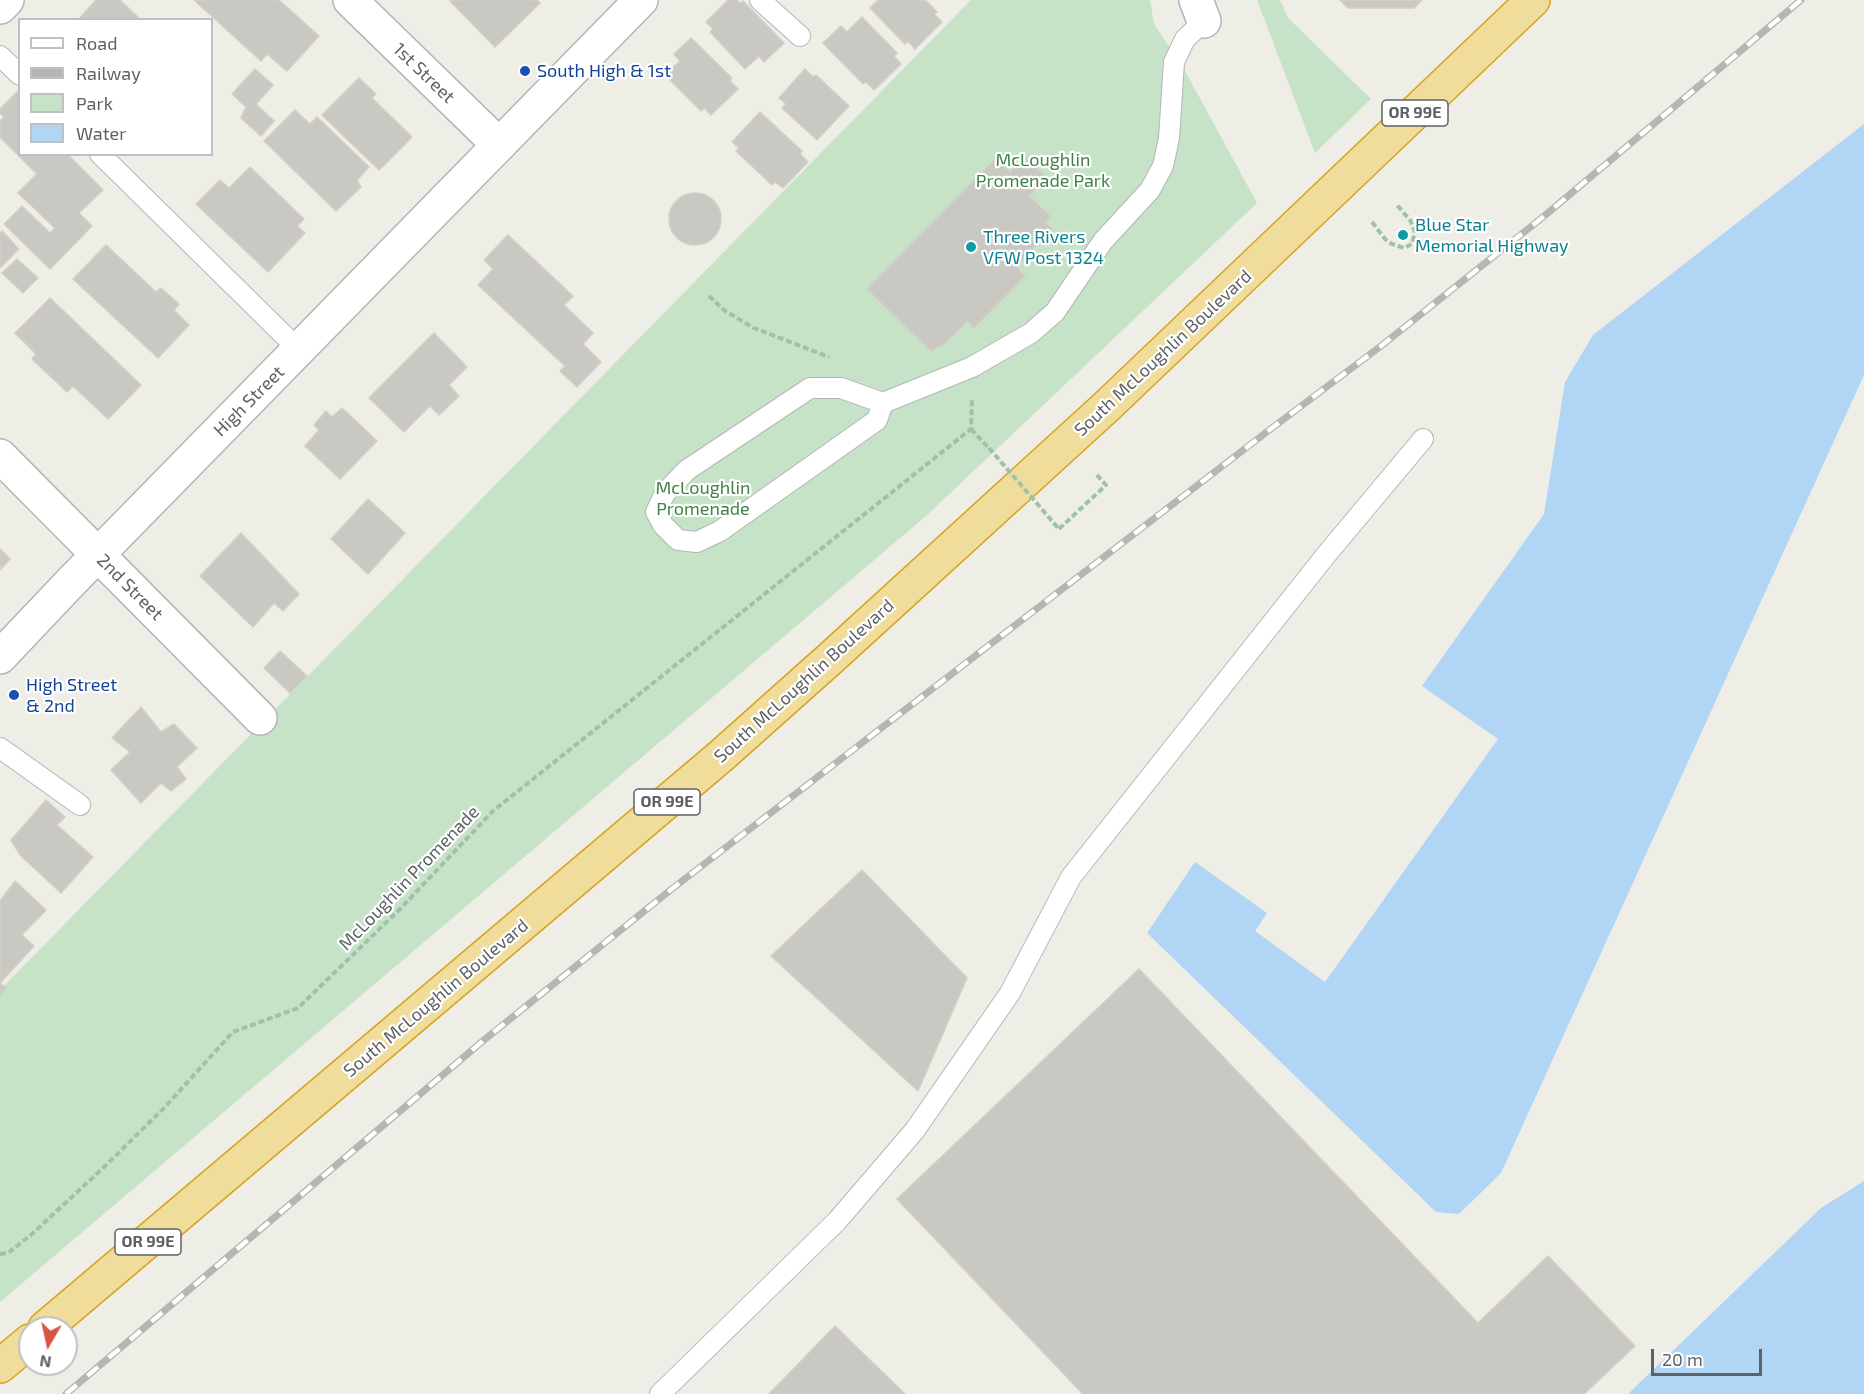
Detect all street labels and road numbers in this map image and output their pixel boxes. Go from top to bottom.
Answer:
street label: 1st Street [389,38,459,108]
road number: OR 99E [1382,100,1448,126]
street label: South McLoughlin Boulevard [1070,265,1256,441]
street label: High Street [209,361,289,441]
street label: 2nd Street [92,549,168,625]
street label: South McLoughlin Boulevard [710,595,898,767]
road number: OR 99E [634,789,700,815]
street label: McLoughlin Promenade [334,801,484,955]
street label: South McLoughlin Boulevard [339,914,533,1082]
road number: OR 99E [115,1229,181,1255]

